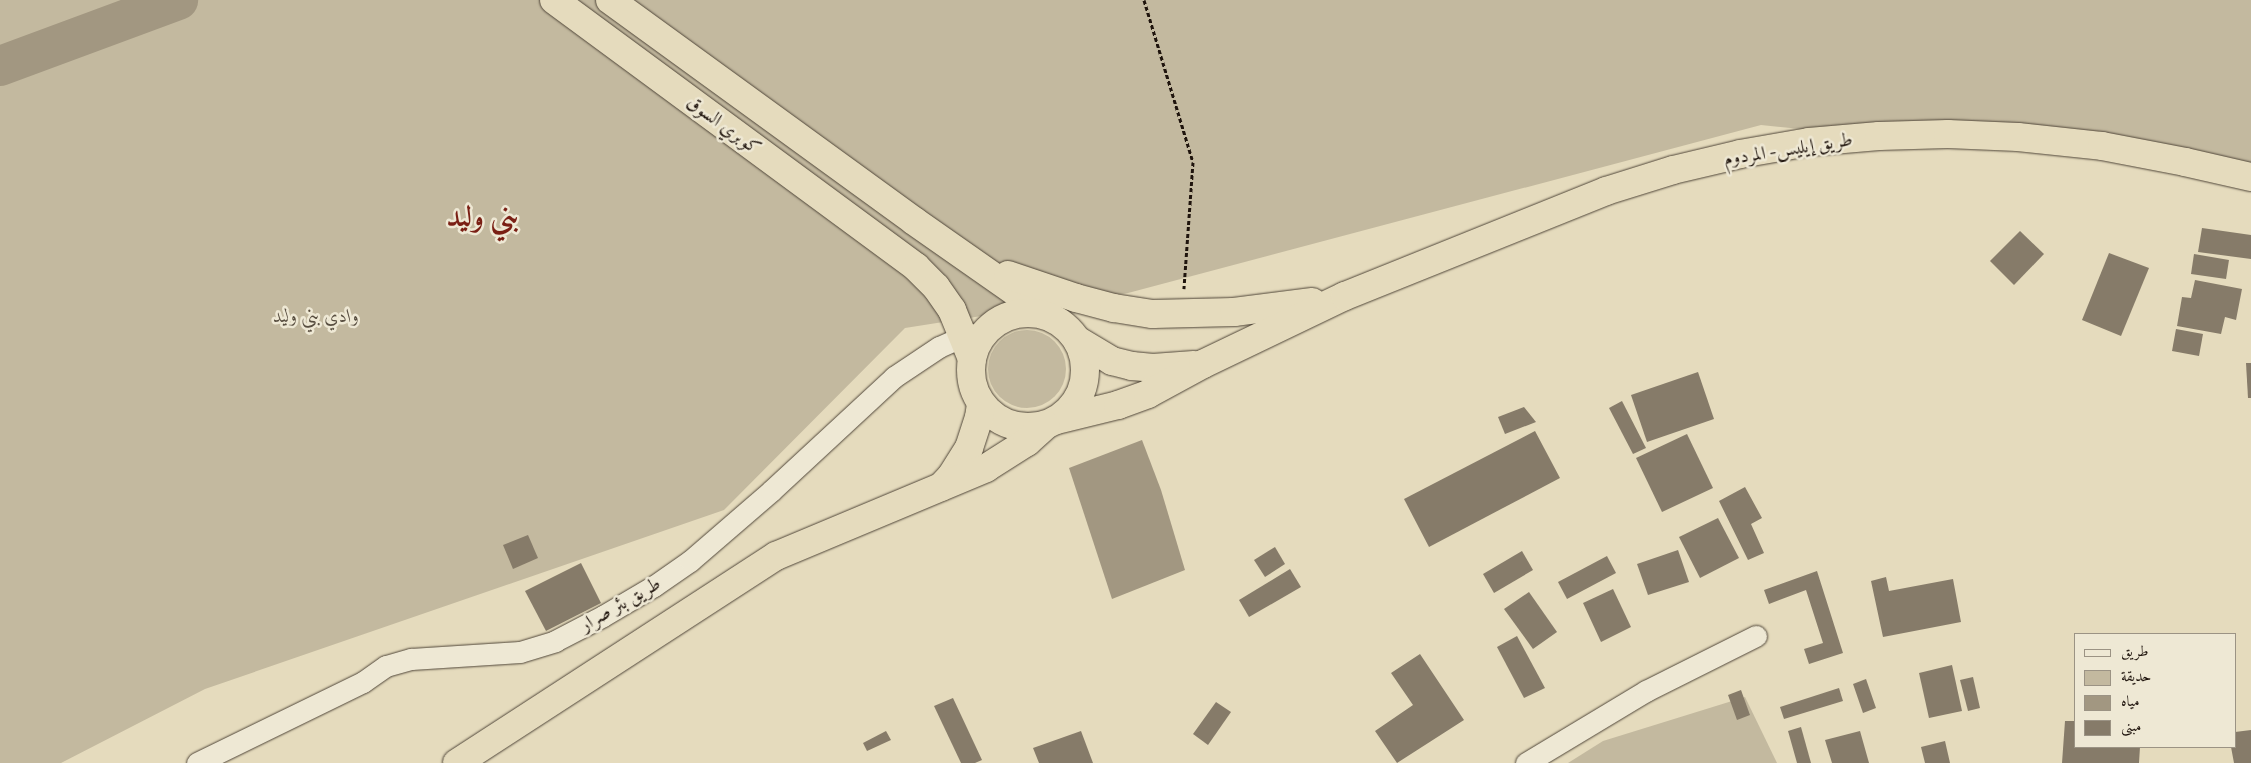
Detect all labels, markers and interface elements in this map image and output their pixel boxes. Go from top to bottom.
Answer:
street label: كوبري السوق [682,90,766,160]
street label: طريق إيليس- المردوم [1722,128,1854,170]
district label: بني وليد [446,199,520,233]
park label: وادي بني وليد [273,305,359,327]
street label: طريق بئر صرار [576,572,664,636]
legend [2074,633,2236,748]
text: طريق [2121,640,2148,661]
text: حديقة [2121,665,2151,686]
text: مياه [2121,690,2139,711]
text: مبنى [2121,715,2141,736]

